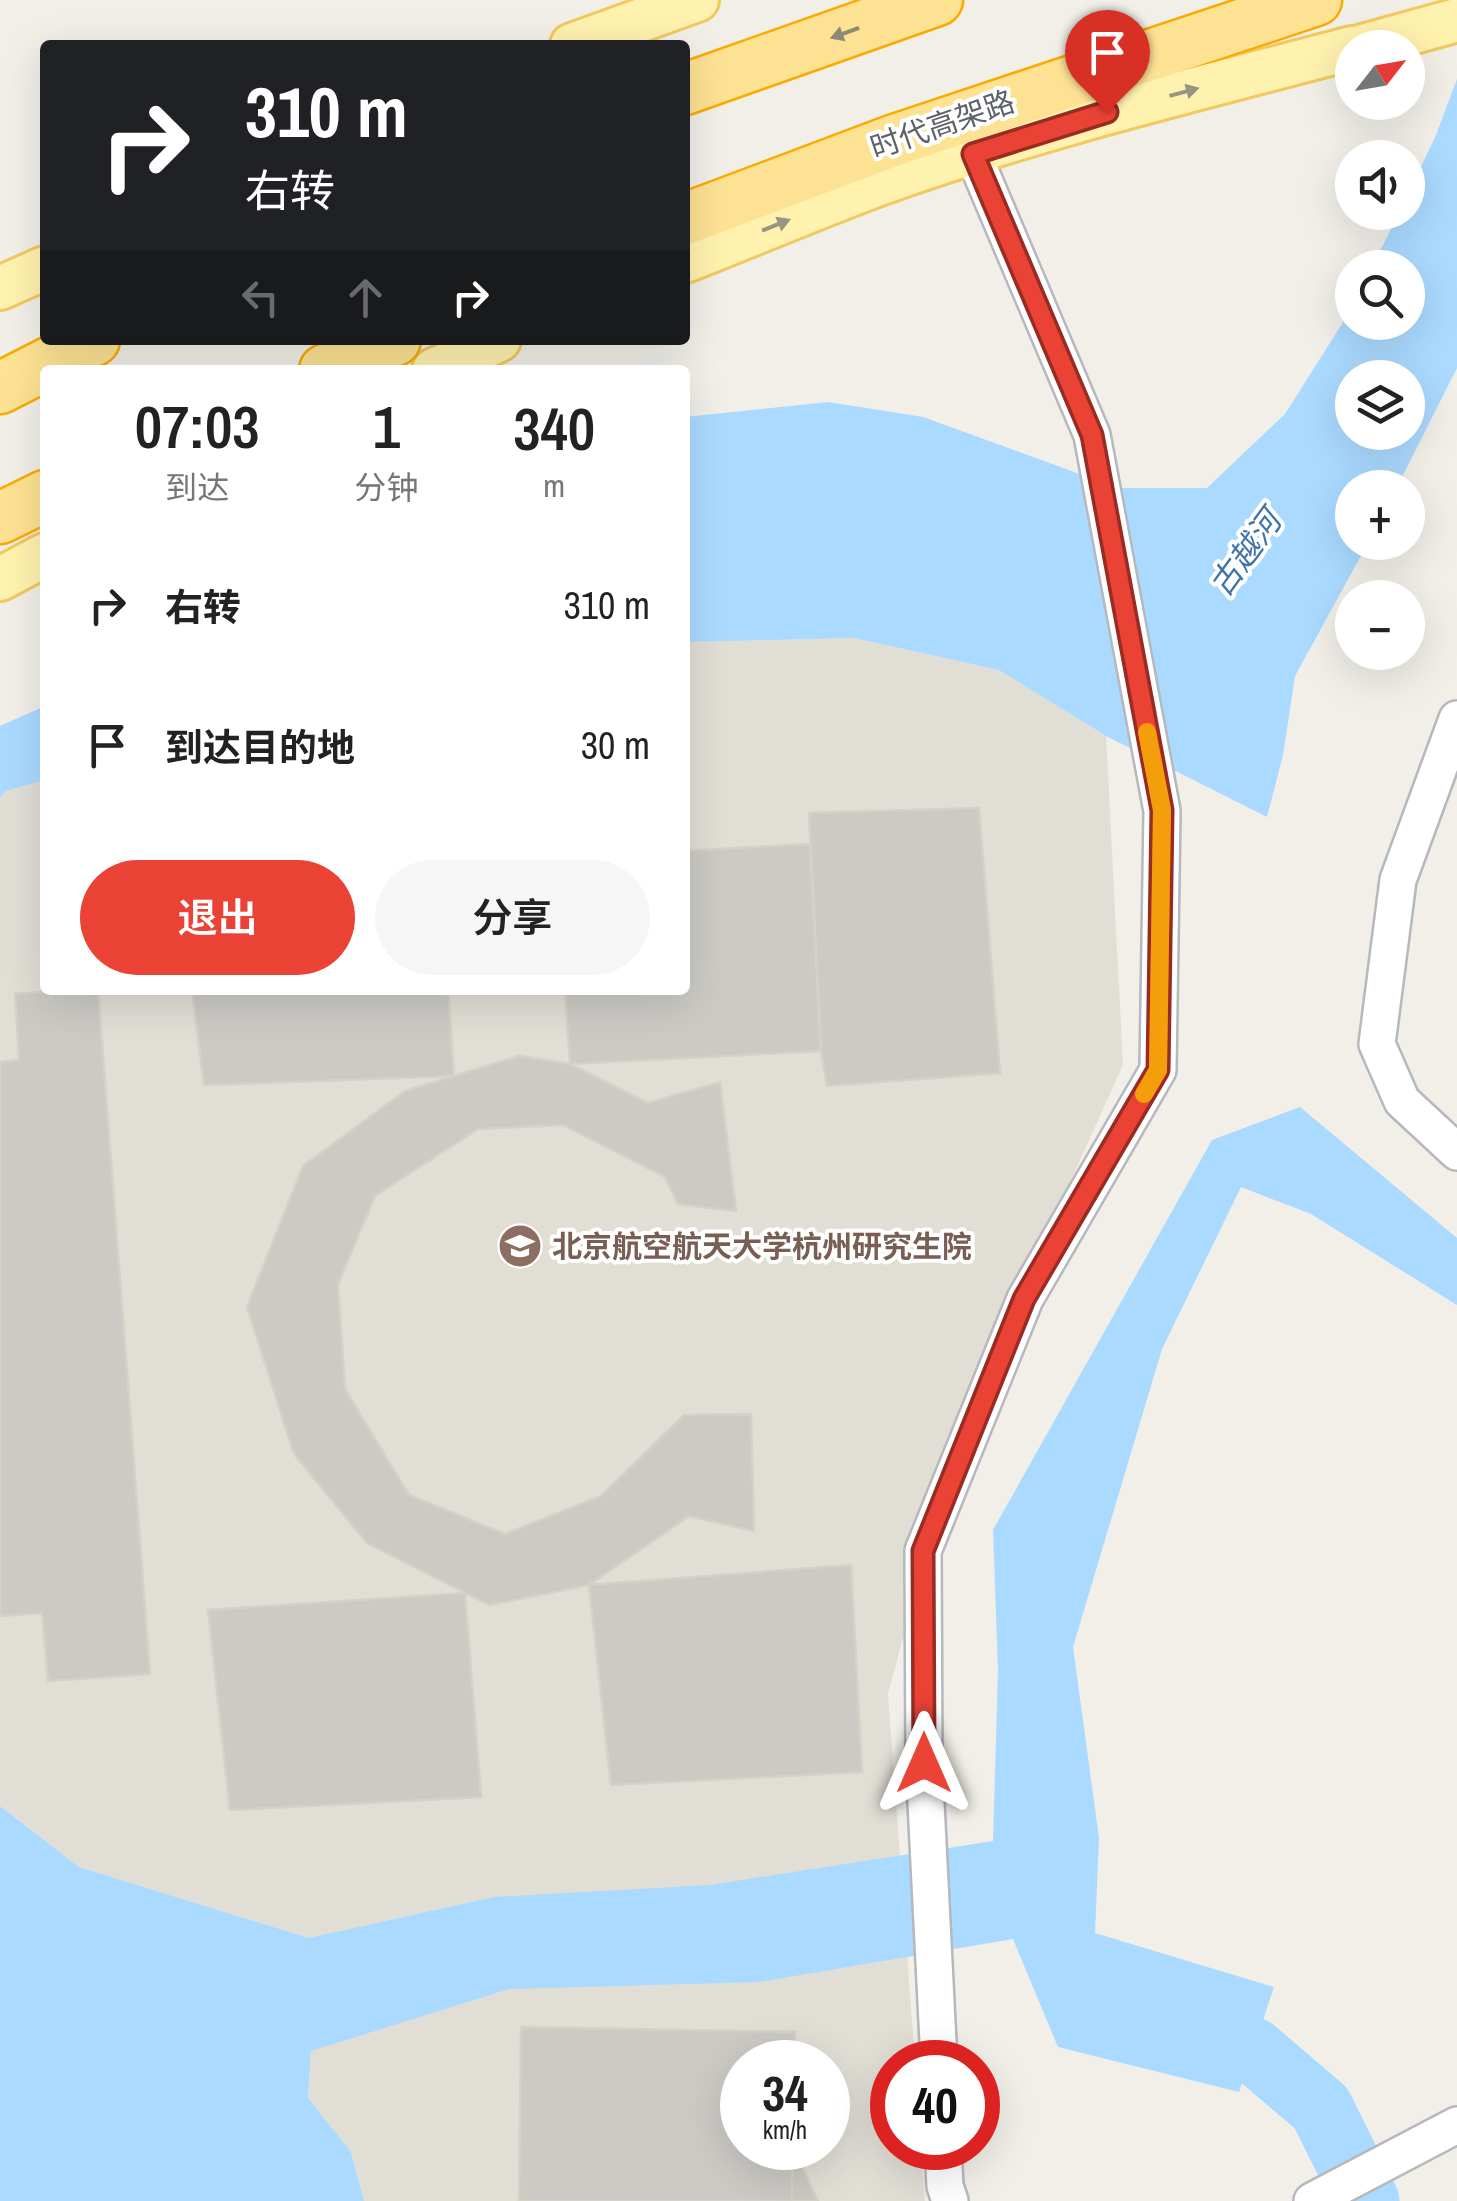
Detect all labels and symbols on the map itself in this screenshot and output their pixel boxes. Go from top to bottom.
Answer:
pin [1065,10,1150,113]
one-way arrow [829,26,859,41]
north arrow [1335,30,1425,120]
street label: 时代高架路 [865,81,1019,167]
one-way arrow [1169,84,1200,99]
one-way arrow [761,217,791,233]
water label: 古越河 [1199,497,1294,604]
school or university icon: 北京航空航天大学杭州研究生院 [497,1223,543,1269]
place label: 北京航空航天大学杭州研究生院 [552,1226,972,1266]
position arrow [872,1711,976,1815]
speed limit sign: 40 [870,2040,1000,2170]

